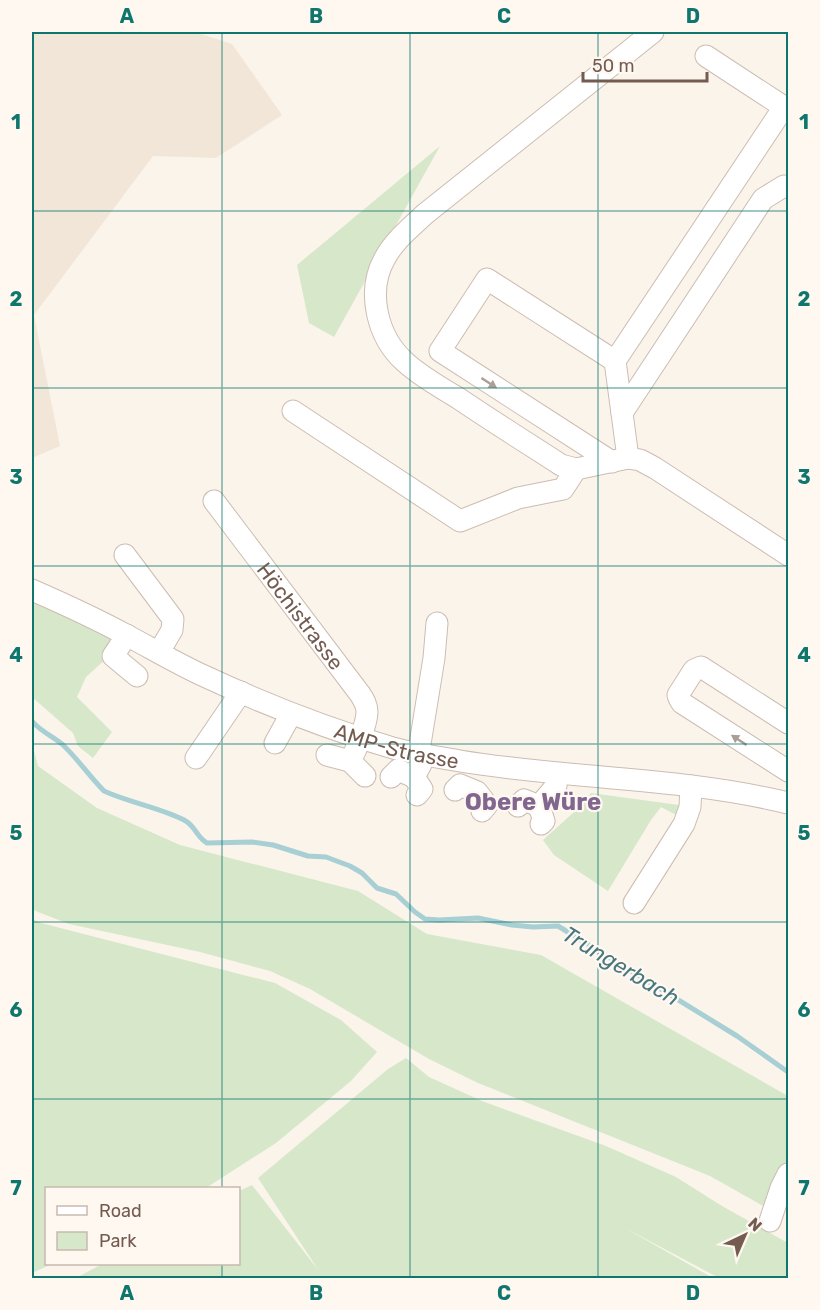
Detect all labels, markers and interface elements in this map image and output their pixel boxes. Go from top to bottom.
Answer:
text: A [120,4,135,28]
text: B [309,4,323,28]
text: C [497,4,511,28]
text: D [686,4,700,28]
scale bar [583,45,708,83]
text: 50 m [592,55,635,77]
text: 1 [11,110,21,134]
text: 1 [799,110,809,134]
text: 2 [10,287,23,311]
text: 2 [798,287,811,311]
one-way arrow [481,377,498,388]
text: 3 [9,465,23,489]
text: 3 [797,465,811,489]
street label: Höchistrasse [252,557,349,674]
text: 4 [9,643,23,667]
text: 4 [797,643,811,667]
street label: AMP-Strasse [331,718,461,773]
one-way arrow [731,735,747,746]
district label: Obere Würe [465,788,601,816]
text: 5 [10,821,23,845]
text: 5 [798,821,811,845]
water label: Trungerbach [558,921,684,1011]
text: 6 [9,998,23,1022]
text: 6 [797,998,811,1022]
text: 7 [10,1176,22,1200]
text: 7 [798,1176,810,1200]
legend [45,1187,240,1265]
text: Road [99,1200,142,1222]
north arrow [715,1205,775,1265]
text: N [744,1214,766,1235]
text: Park [99,1230,137,1252]
text: A [120,1281,135,1305]
text: B [309,1281,323,1305]
text: C [497,1281,511,1305]
text: D [686,1281,700,1305]

